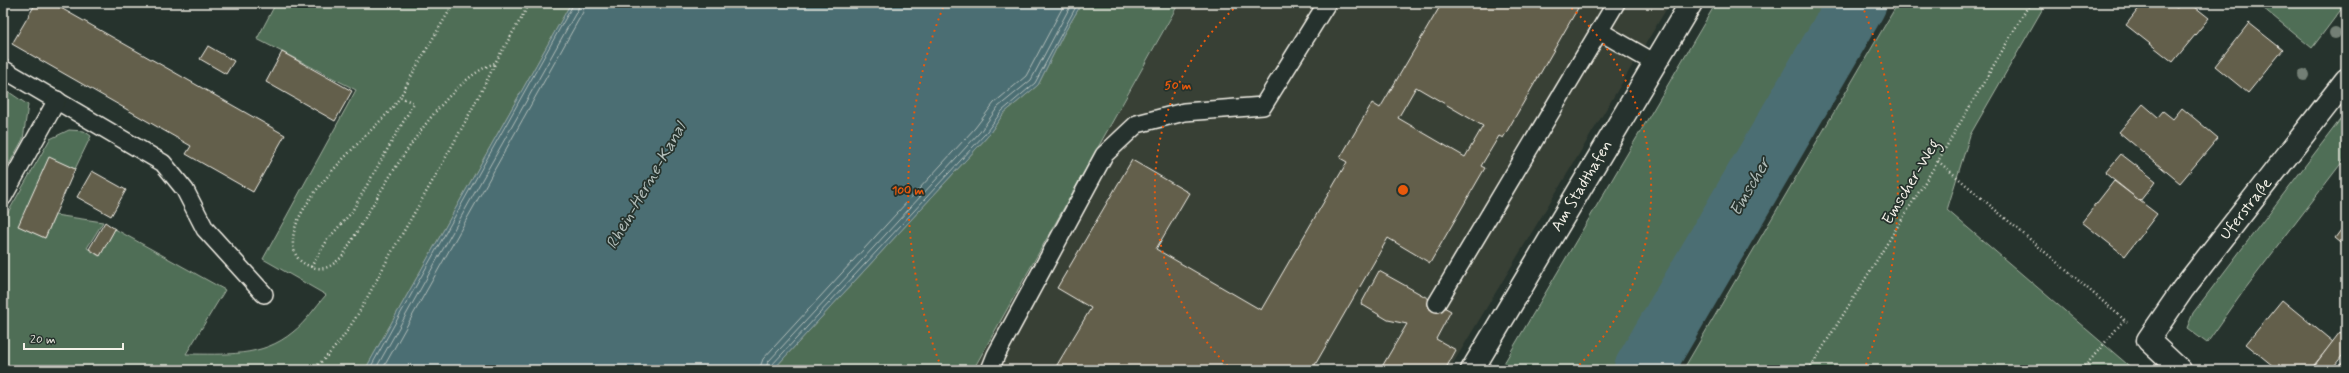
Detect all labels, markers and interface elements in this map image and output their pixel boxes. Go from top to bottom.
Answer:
text: 50 m [1165,78,1192,94]
water label: Rhein-Herne-Kanal [601,117,692,253]
street label: Emscher-Weg [1877,135,1946,229]
street label: Am Stadthafen [1546,136,1618,236]
water label: Emscher [1725,153,1776,220]
street label: Uferstraße [2215,173,2277,245]
text: 100 m [892,183,925,199]
centre of rings [1396,183,1410,197]
scale bar [24,325,123,351]
text: 20 m [30,332,56,348]

